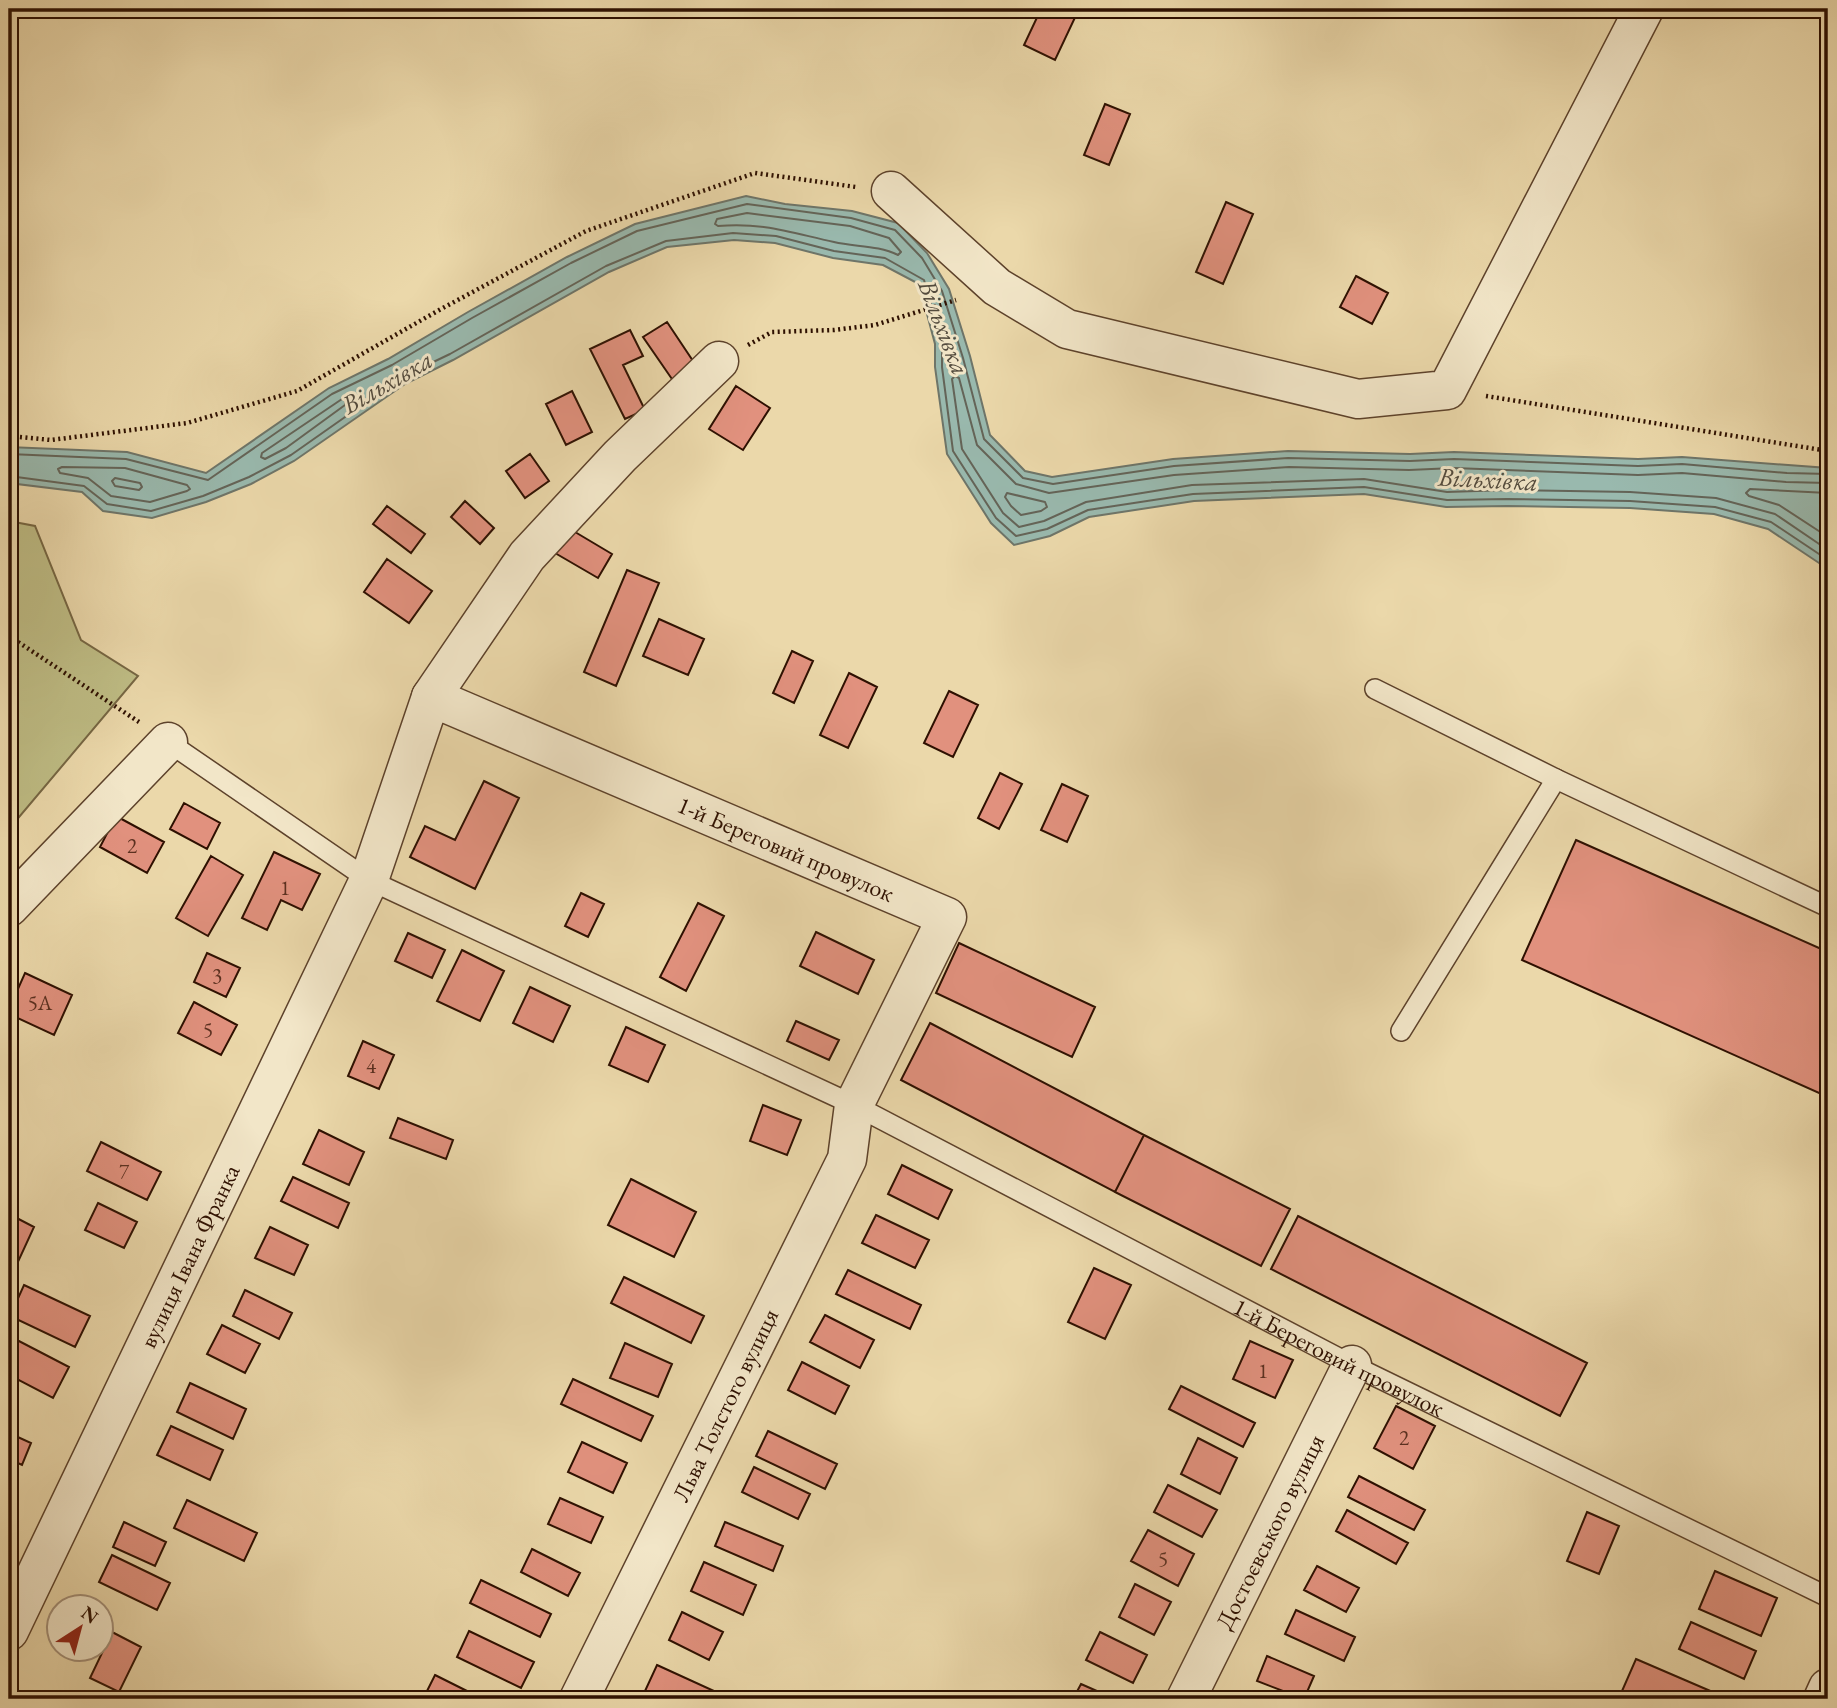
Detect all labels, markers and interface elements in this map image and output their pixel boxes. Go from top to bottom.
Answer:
water label: Вільхівка [910,273,978,380]
water label: Вільхівка [334,342,439,422]
water label: Вільхівка [1436,459,1539,499]
street label: 1-й Береговий провулок [673,788,900,908]
house number: 2 [127,832,137,859]
house number: 1 [280,874,290,901]
house number: 3 [212,962,222,989]
house number: 5А [28,989,53,1016]
house number: 5 [203,1016,213,1043]
house number: 4 [366,1052,377,1079]
house number: 7 [119,1158,130,1185]
street label: вулиця Івана Франка [132,1159,246,1353]
street label: 1-й Береговий провулок [1228,1290,1448,1422]
street label: Льва Толстого вулиця [665,1303,785,1507]
house number: 1 [1258,1357,1268,1383]
house number: 2 [1399,1424,1409,1451]
street label: Достоєвського вулиця [1208,1429,1331,1634]
house number: 5 [1158,1545,1168,1572]
north arrow [46,1592,116,1662]
text: N [76,1600,104,1630]

